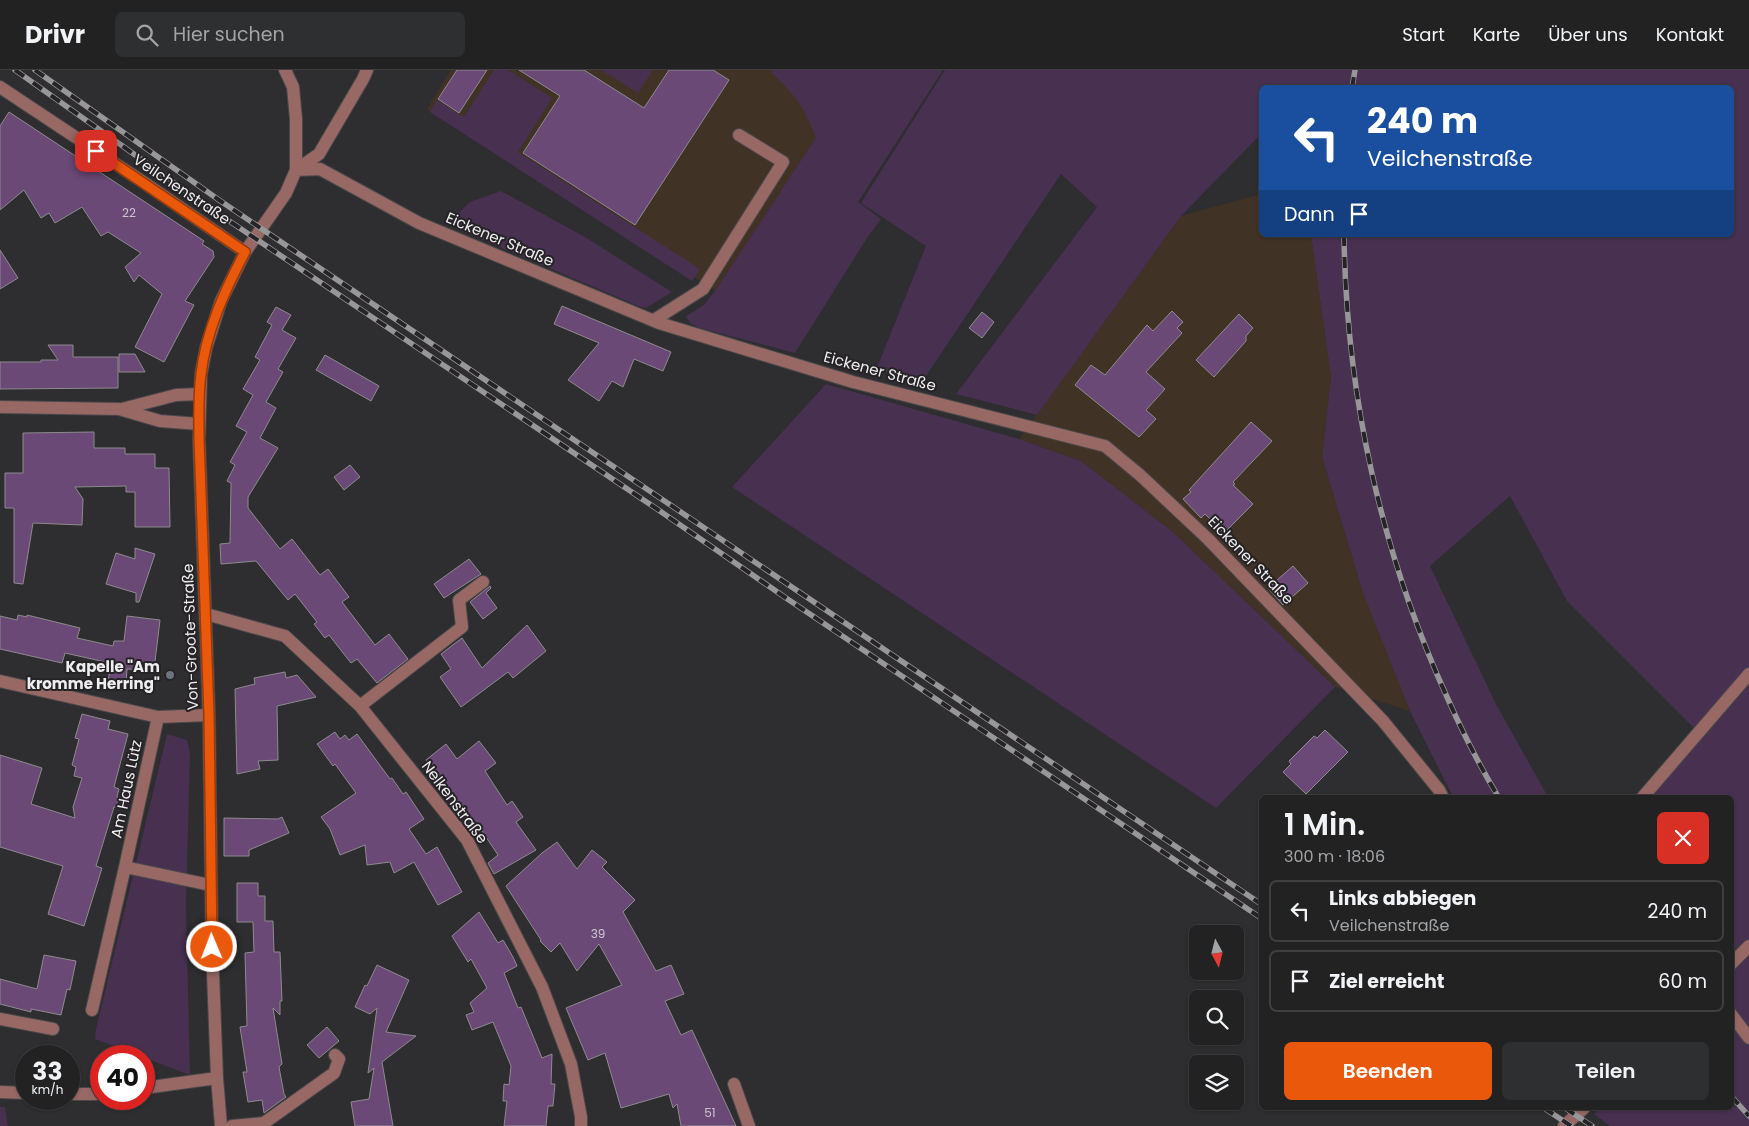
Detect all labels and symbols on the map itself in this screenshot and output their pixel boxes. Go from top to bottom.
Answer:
pin [75,130,117,172]
street label: Veilchenstraße [129,149,235,229]
house number: 22 [122,204,136,221]
street label: Eickener Straße [443,207,557,271]
street label: Eickener Straße [821,346,939,396]
street label: Eickener Straße [1203,511,1299,609]
street label: Von-Groote-Straße [177,563,203,711]
place label: Kapelle "Am kromme Herring" [27,656,160,694]
marker: Kapelle "Am kromme Herring" [164,669,176,681]
street label: Am Haus Lütz [105,738,147,840]
street label: Nelkenstraße [417,756,493,848]
position arrow [185,920,237,972]
house number: 39 [591,925,605,942]
north arrow [1189,925,1244,980]
speed limit sign: 40 [90,1045,155,1110]
house number: 51 [704,1104,716,1121]

